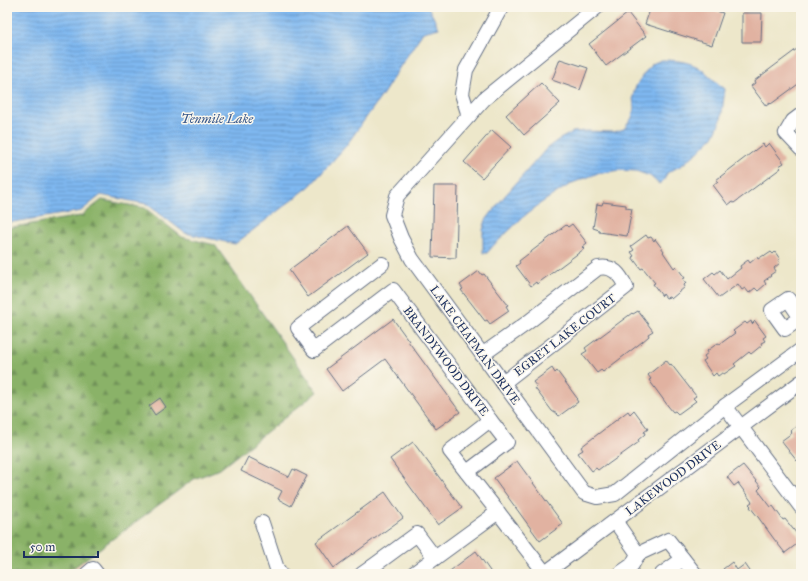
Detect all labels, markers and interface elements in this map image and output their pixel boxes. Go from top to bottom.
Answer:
water label: Tenmile Lake [181,111,254,127]
street label: LAKE CHAPMAN DRIVE [427,283,523,407]
street label: EGRET LAKE COURT [511,291,619,379]
street label: BRANDYWOOD DRIVE [400,304,492,419]
street label: LAKEWOOD DRIVE [623,437,724,518]
scale bar [24,533,98,559]
text: 50 m [30,540,55,554]

